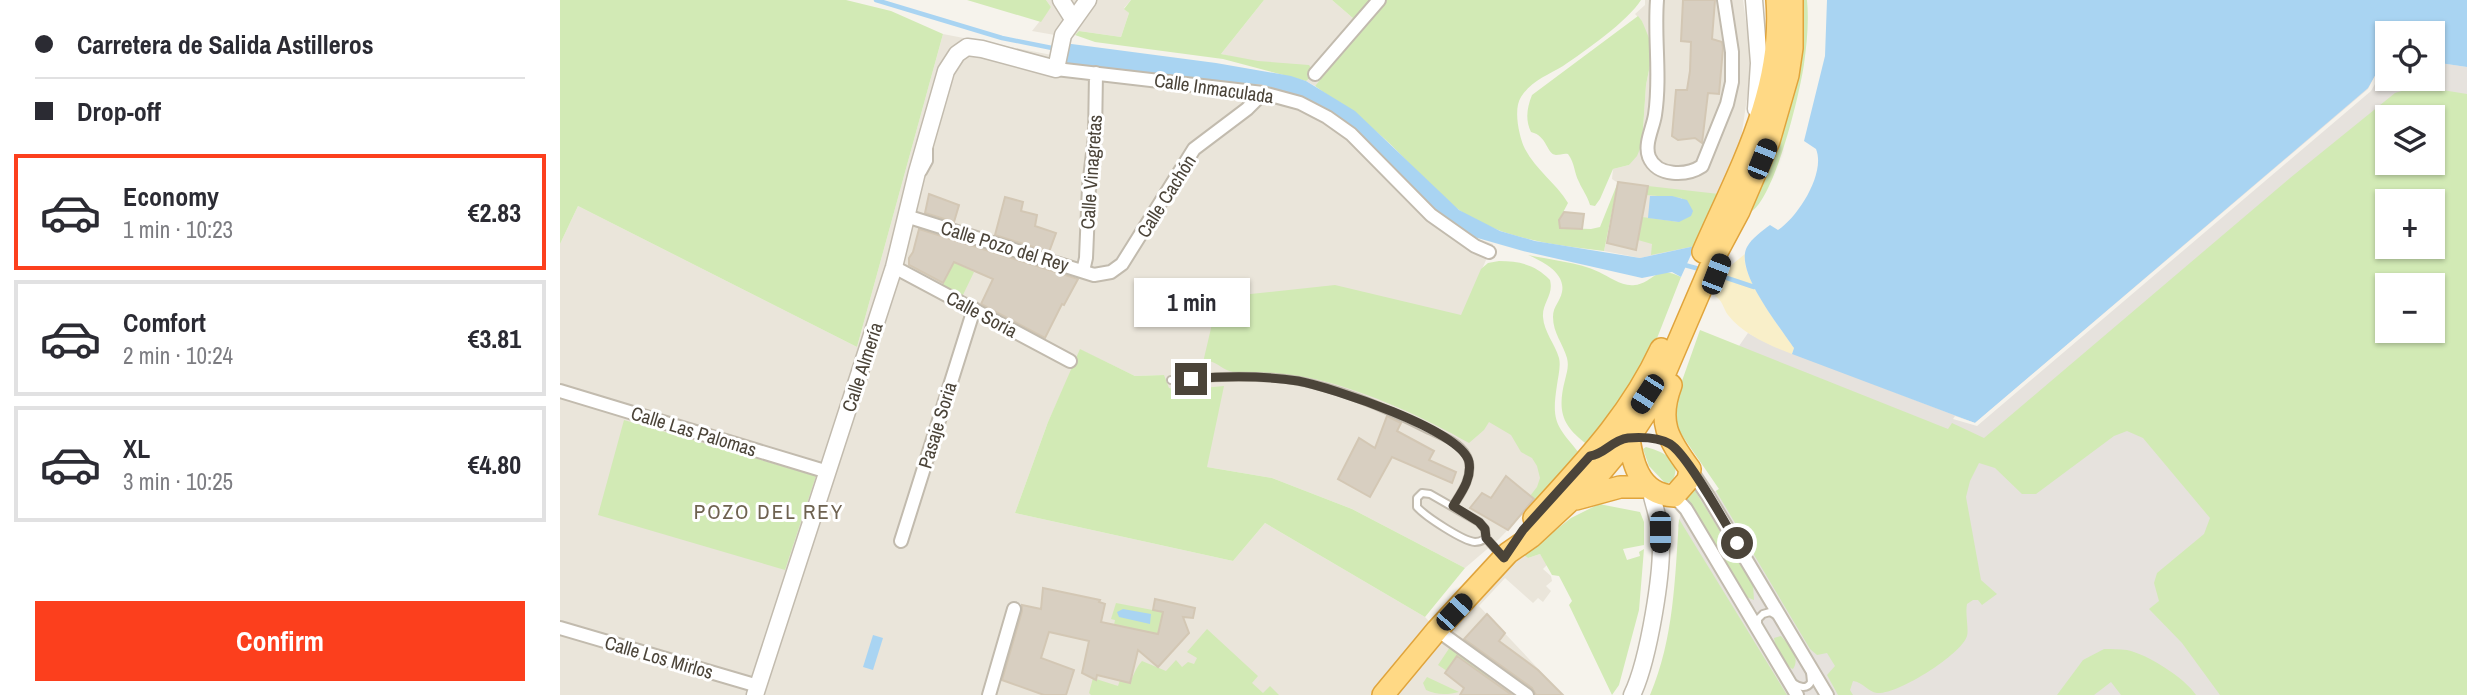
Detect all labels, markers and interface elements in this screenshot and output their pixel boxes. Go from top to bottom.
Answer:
map controls [2375,21,2445,343]
button: locate [2375,21,2445,91]
text: Carretera de Salida Astilleros [77,27,374,62]
street label: Calle Inmaculada [1153,67,1276,109]
text: Drop-off [77,94,161,129]
button: layers [2375,105,2445,175]
street label: Calle Vinagretas [1074,114,1108,230]
car [1745,136,1780,182]
street label: Calle Cachón [1130,149,1202,243]
text: Economy [123,179,219,214]
icon: car [39,181,102,244]
button: + [2375,189,2445,259]
text: €2.83 [468,195,521,230]
text: 1 min · 10:23 [123,214,233,245]
street label: Calle Pozo del Rey [938,214,1072,278]
car [1699,251,1734,297]
button: − [2375,273,2445,343]
callout: 1 min [1133,278,1249,326]
street label: Calle Soria [942,284,1022,344]
text: 1 min [1167,287,1217,318]
text: Comfort [123,305,206,340]
icon: car [39,307,102,370]
street label: Calle Almería [835,319,889,415]
text: €3.81 [468,321,521,356]
text: 2 min · 10:24 [123,340,233,371]
route end [1175,363,1207,395]
car [1627,371,1668,417]
street label: Pasaje Soria [912,378,963,471]
street label: Calle Las Palomas [628,400,760,462]
text: XL [123,431,150,466]
icon: car [39,433,102,496]
text: €4.80 [468,447,521,482]
text: 3 min · 10:25 [123,466,233,497]
district label: POZO DEL REY [694,497,844,526]
car [1650,511,1671,553]
route start [1721,527,1753,559]
car [1432,589,1477,635]
button: Confirm [35,601,525,681]
street label: Calle Los Mirlos [602,629,716,685]

